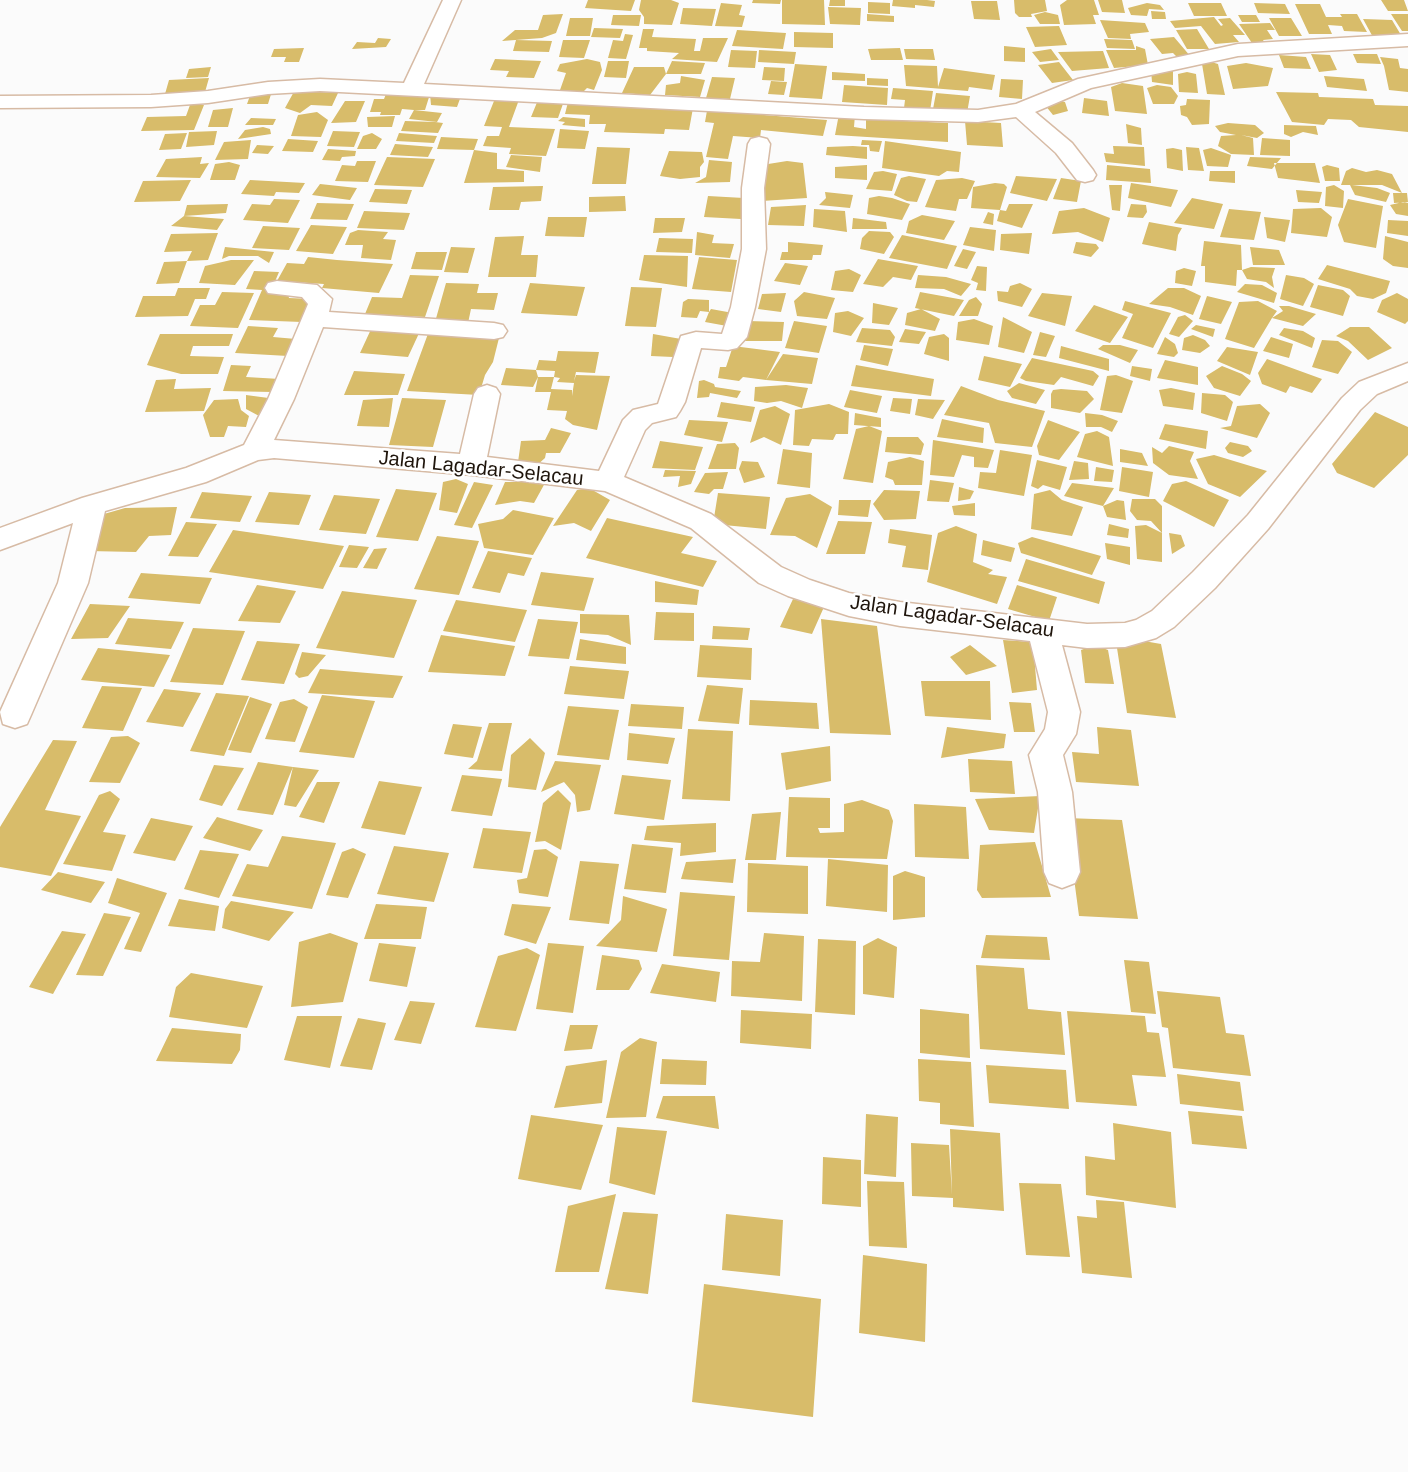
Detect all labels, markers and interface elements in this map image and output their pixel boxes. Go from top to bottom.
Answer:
street label: Jalan Lagadar-Selacau [377,446,585,492]
street label: Jalan Lagadar-Selacau [848,591,1056,643]

